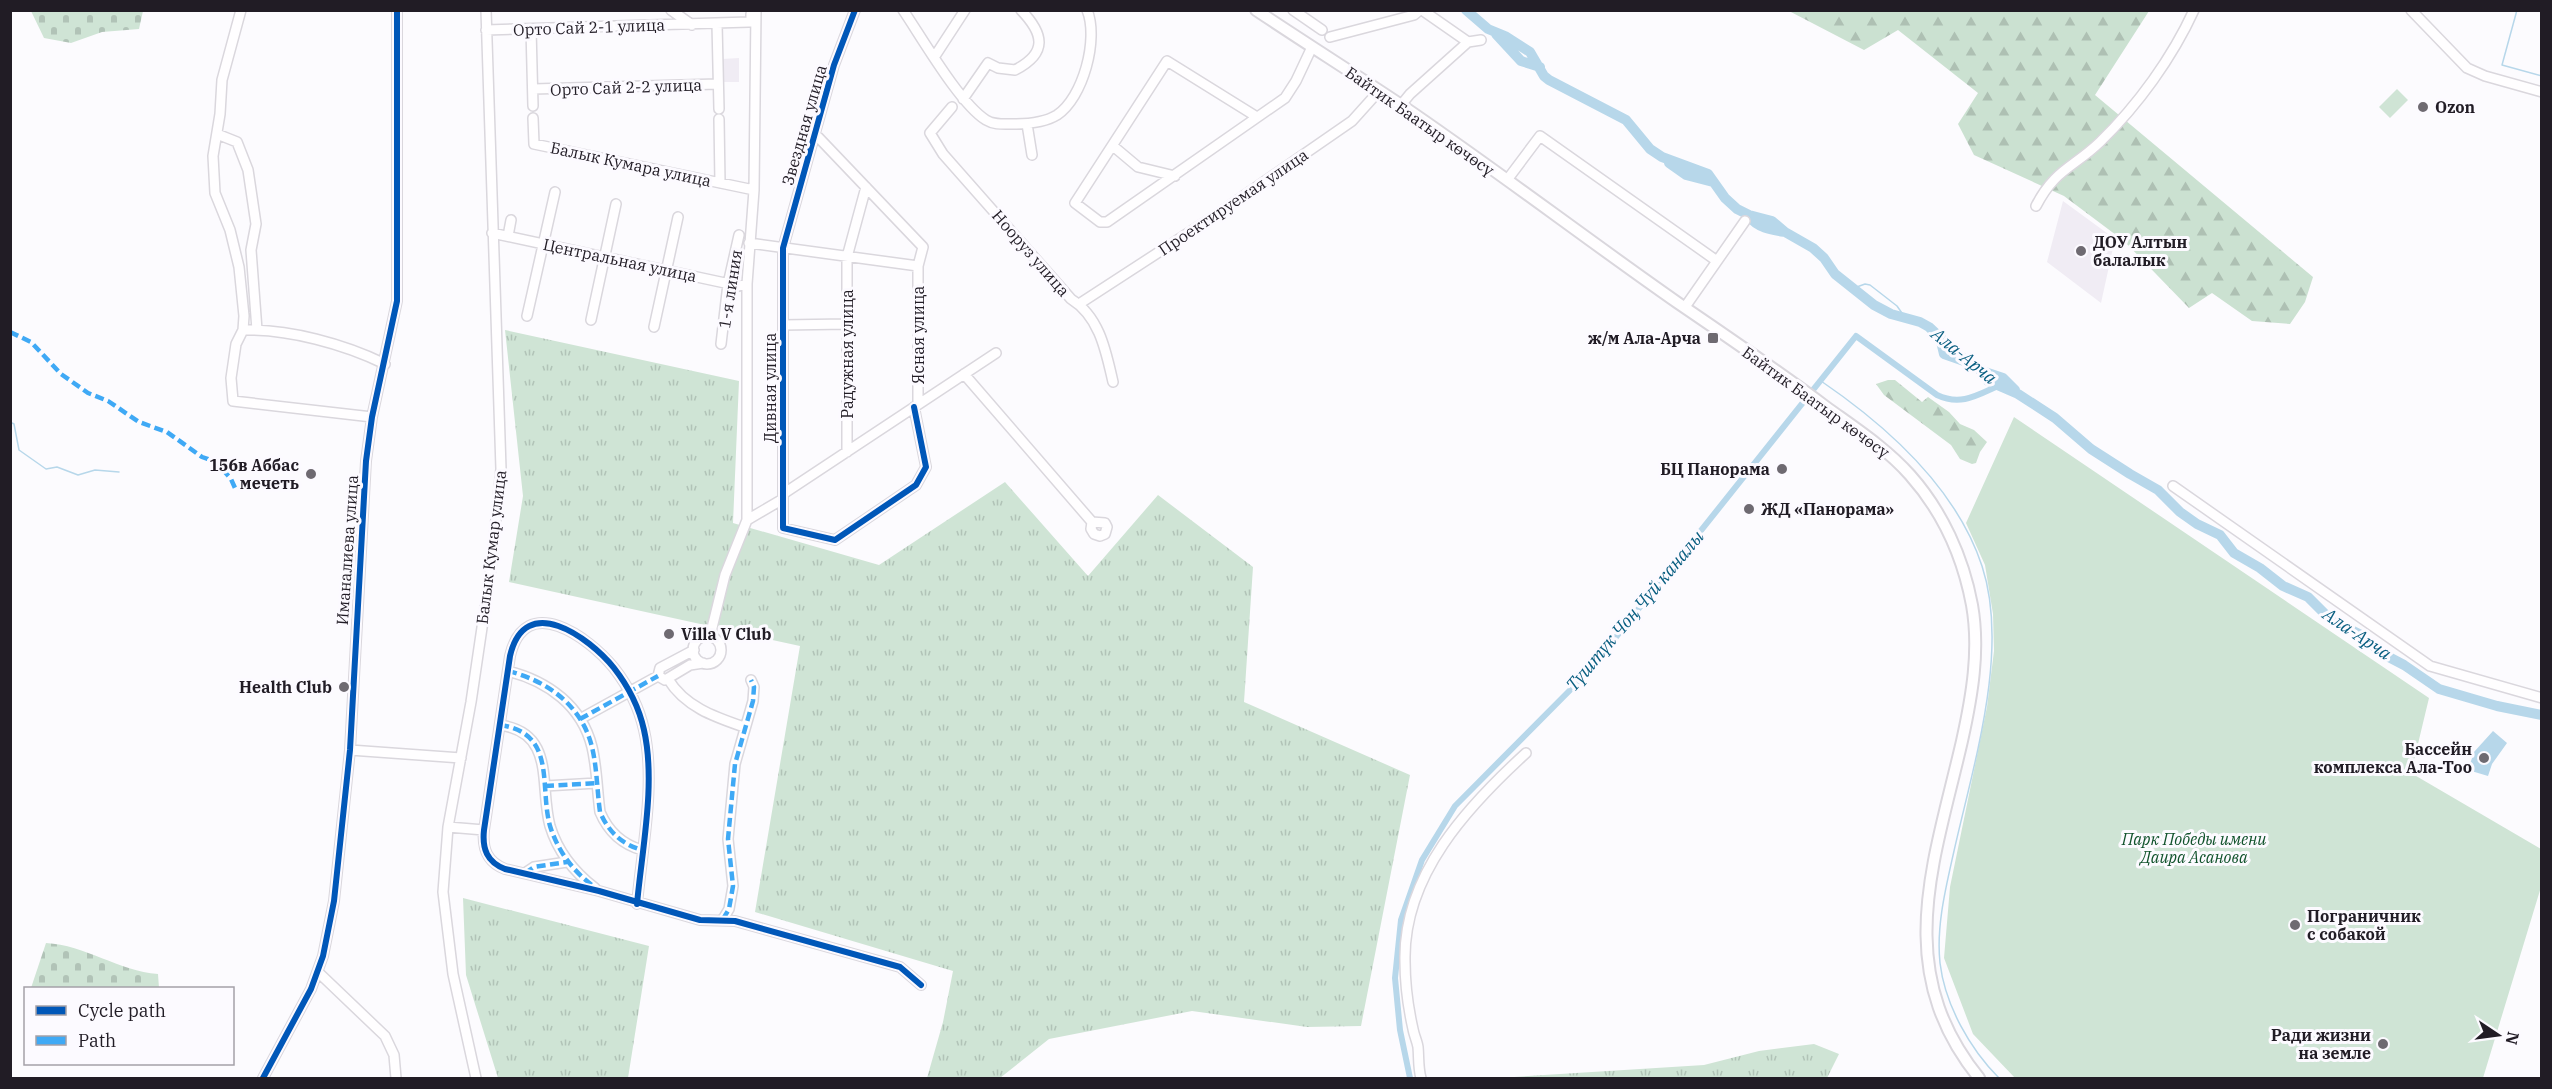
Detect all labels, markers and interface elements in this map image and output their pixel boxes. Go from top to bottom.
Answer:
street label: Орто Сай 2-1 улица [513,14,666,40]
street label: Звездная улица [777,62,831,188]
street label: Байтик Баатыр көчөсү [1342,62,1499,180]
street label: Орто Сай 2-2 улица [550,74,703,100]
place label: Ozon [2435,97,2475,117]
marker: Ozon [2416,100,2430,114]
street label: Балык Кумара улица [549,137,713,191]
street label: Проектируемая улица [1154,144,1312,260]
street label: Нооруз улица [988,206,1074,301]
place label: ДОУ Алтын балалык [2093,232,2188,270]
street label: Центральная улица [541,234,699,286]
marker: ДОУ Алтын балалык [2074,244,2088,258]
street label: 1-я линия [714,248,746,330]
street label: Ясная улица [908,285,928,384]
street label: Радужная улица [837,289,857,419]
water label: Ала-Арча [1926,322,2002,389]
place label: ж/м Ала-Арча [1588,328,1701,348]
marker: ж/м Ала-Арча [1706,331,1720,345]
street label: Дивная улица [760,333,780,443]
street label: Байтик Баатыр көчөсү [1739,342,1894,462]
place label: 156в Аббас мечеть [209,455,299,493]
place label: БЦ Панорама [1660,459,1770,479]
marker: БЦ Панорама [1775,462,1789,476]
marker: 156в Аббас мечеть [304,467,318,481]
street label: Балык Кумар улица [472,469,510,625]
street label: Иманалиева улица [332,474,362,626]
place label: ЖД «Панорама» [1761,499,1894,519]
marker: ЖД «Панорама» [1742,502,1756,516]
water label: Түштүк Чоң Чүй каналы [1561,525,1709,696]
water label: Ала-Арча [2318,602,2396,665]
place label: Villa V Club [681,624,771,644]
marker: Villa V Club [662,627,676,641]
place label: Health Club [239,677,332,697]
marker: Health Club [337,680,351,694]
place label: Бассейн комплекса Ала-Тоо [2314,739,2472,777]
marker: Бассейн комплекса Ала-Тоо [2477,751,2491,765]
park label: Парк Победы имени Даира Асанова [2121,829,2266,867]
place label: Пограничник с собакой [2307,906,2421,944]
marker: Пограничник с собакой [2288,918,2302,932]
legend [24,987,234,1065]
text: Cycle path [78,999,166,1022]
north arrow [2468,1005,2528,1065]
place label: Ради жизни на земле [2271,1025,2371,1063]
text: Path [78,1029,116,1052]
text: N [2501,1030,2524,1047]
marker: Ради жизни на земле [2376,1037,2390,1051]

